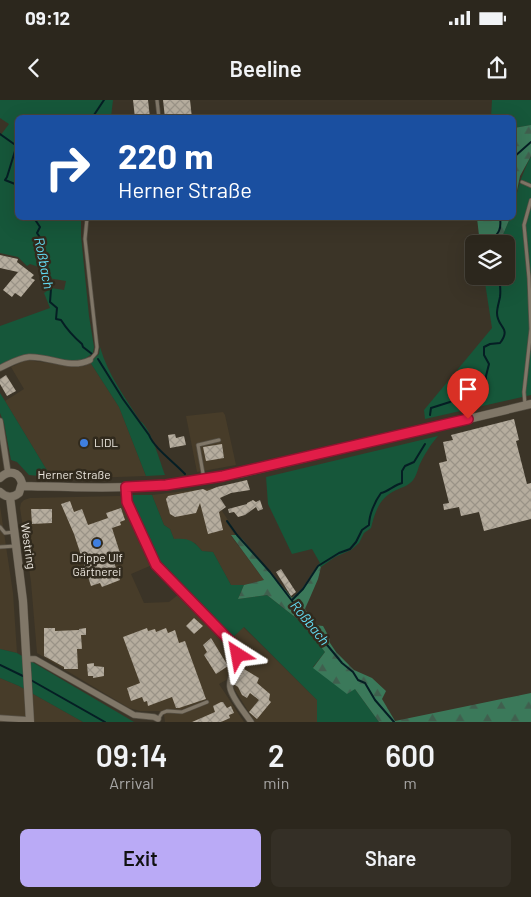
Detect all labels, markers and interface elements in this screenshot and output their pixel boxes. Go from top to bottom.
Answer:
text: 09:12 [25,6,70,29]
icon: back [20,54,48,82]
icon: share [483,54,511,82]
text: Beeline [229,55,302,81]
text: 220 m [118,134,213,176]
icon: right [35,135,100,200]
text: Herner Straße [118,176,252,202]
map controls [465,235,515,285]
button: layers [465,235,515,285]
water label: Roßbach [31,236,58,290]
pin [447,368,489,419]
icon: arrive [454,375,482,403]
place label: LIDL [94,435,118,449]
marker: LIDL [78,437,90,449]
street label: Herner Straße [37,467,111,481]
street label: Westring [19,522,39,570]
marker: Drippe Ulf Gärtnerei [91,537,103,549]
place label: Drippe Ulf Gärtnerei [71,550,123,578]
water label: Roßbach [287,597,333,648]
position arrow [211,628,263,680]
text: 09:14 [96,737,168,773]
text: 2 [268,737,285,773]
text: 600 [385,737,435,773]
text: Arrival [109,773,154,792]
text: min [263,773,289,792]
text: m [404,773,417,792]
button: Exit [20,829,261,887]
button: Share [271,829,511,887]

